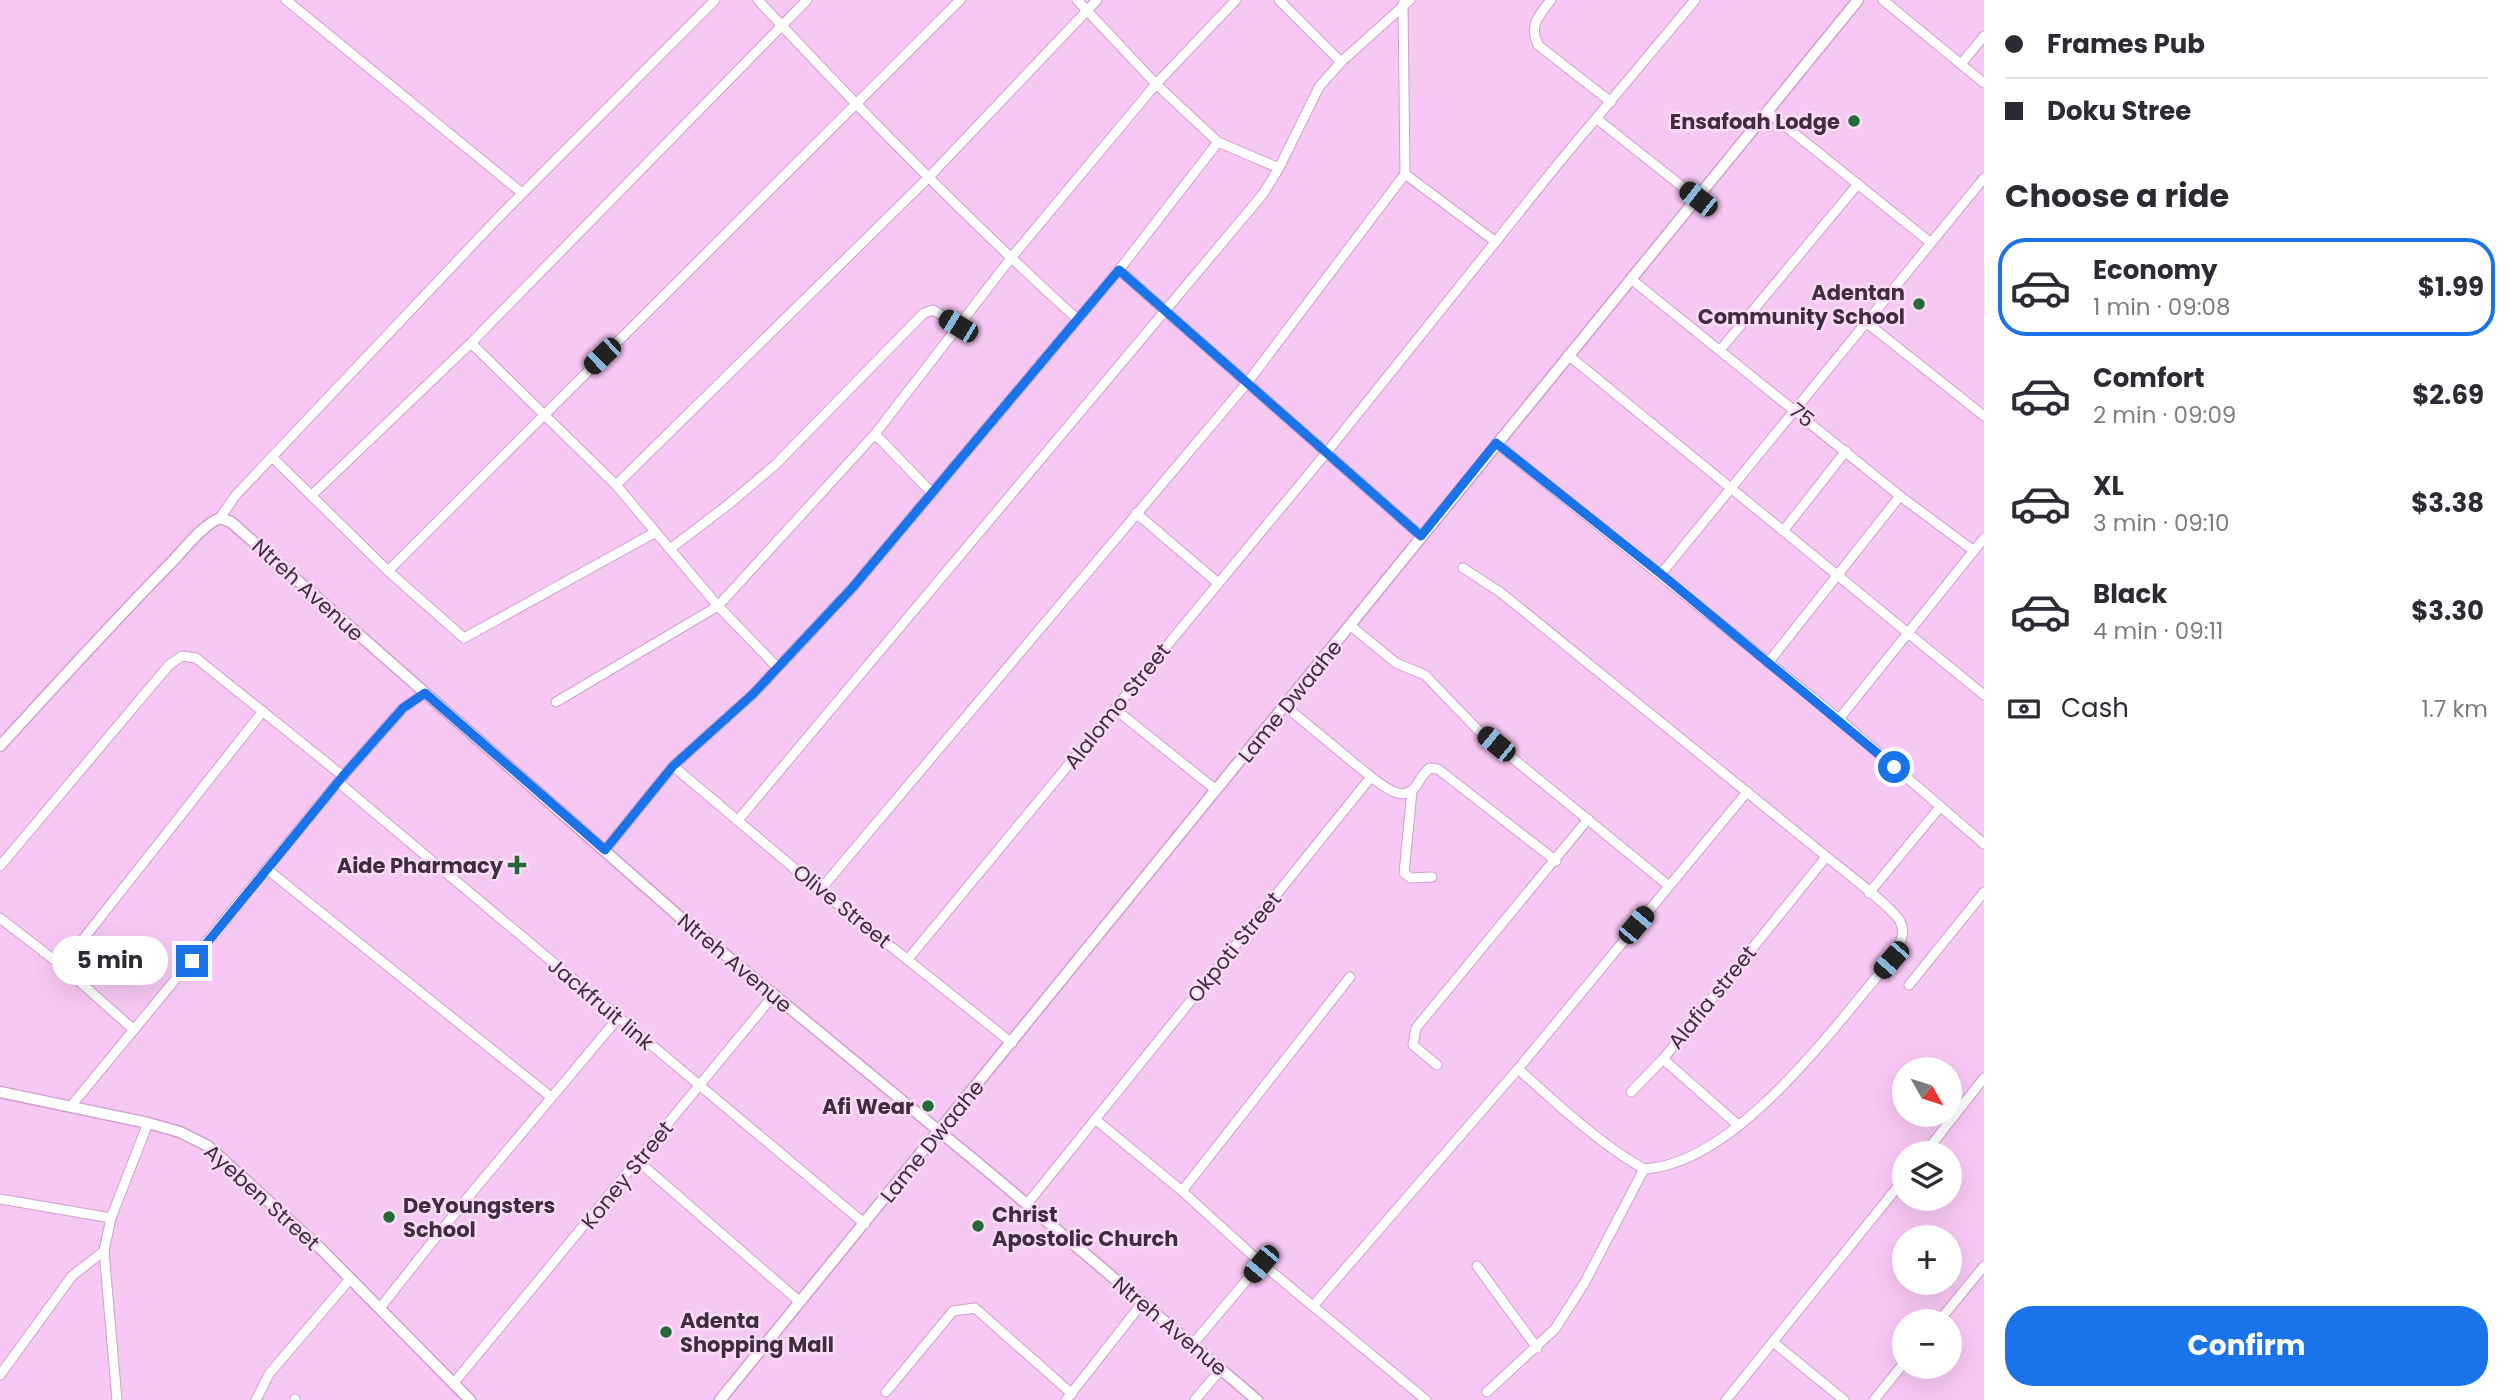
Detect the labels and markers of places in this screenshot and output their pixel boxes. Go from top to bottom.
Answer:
place label: Ensafoah Lodge [1670,107,1840,136]
marker: Ensafoah Lodge [1846,113,1862,129]
place label: Adentan Community School [1698,278,1905,331]
marker: Adentan Community School [1911,296,1927,312]
place label: Aide Pharmacy [337,851,504,880]
marker: Aide Pharmacy [509,857,525,873]
place label: Afi Wear [822,1092,914,1121]
marker: Afi Wear [920,1098,936,1114]
place label: DeYoungsters School [403,1191,555,1244]
place label: Christ Apostolic Church [992,1200,1178,1253]
marker: DeYoungsters School [381,1209,397,1225]
marker: Christ Apostolic Church [970,1218,986,1234]
place label: Adenta Shopping Mall [680,1306,834,1359]
marker: Adenta Shopping Mall [658,1324,674,1340]

